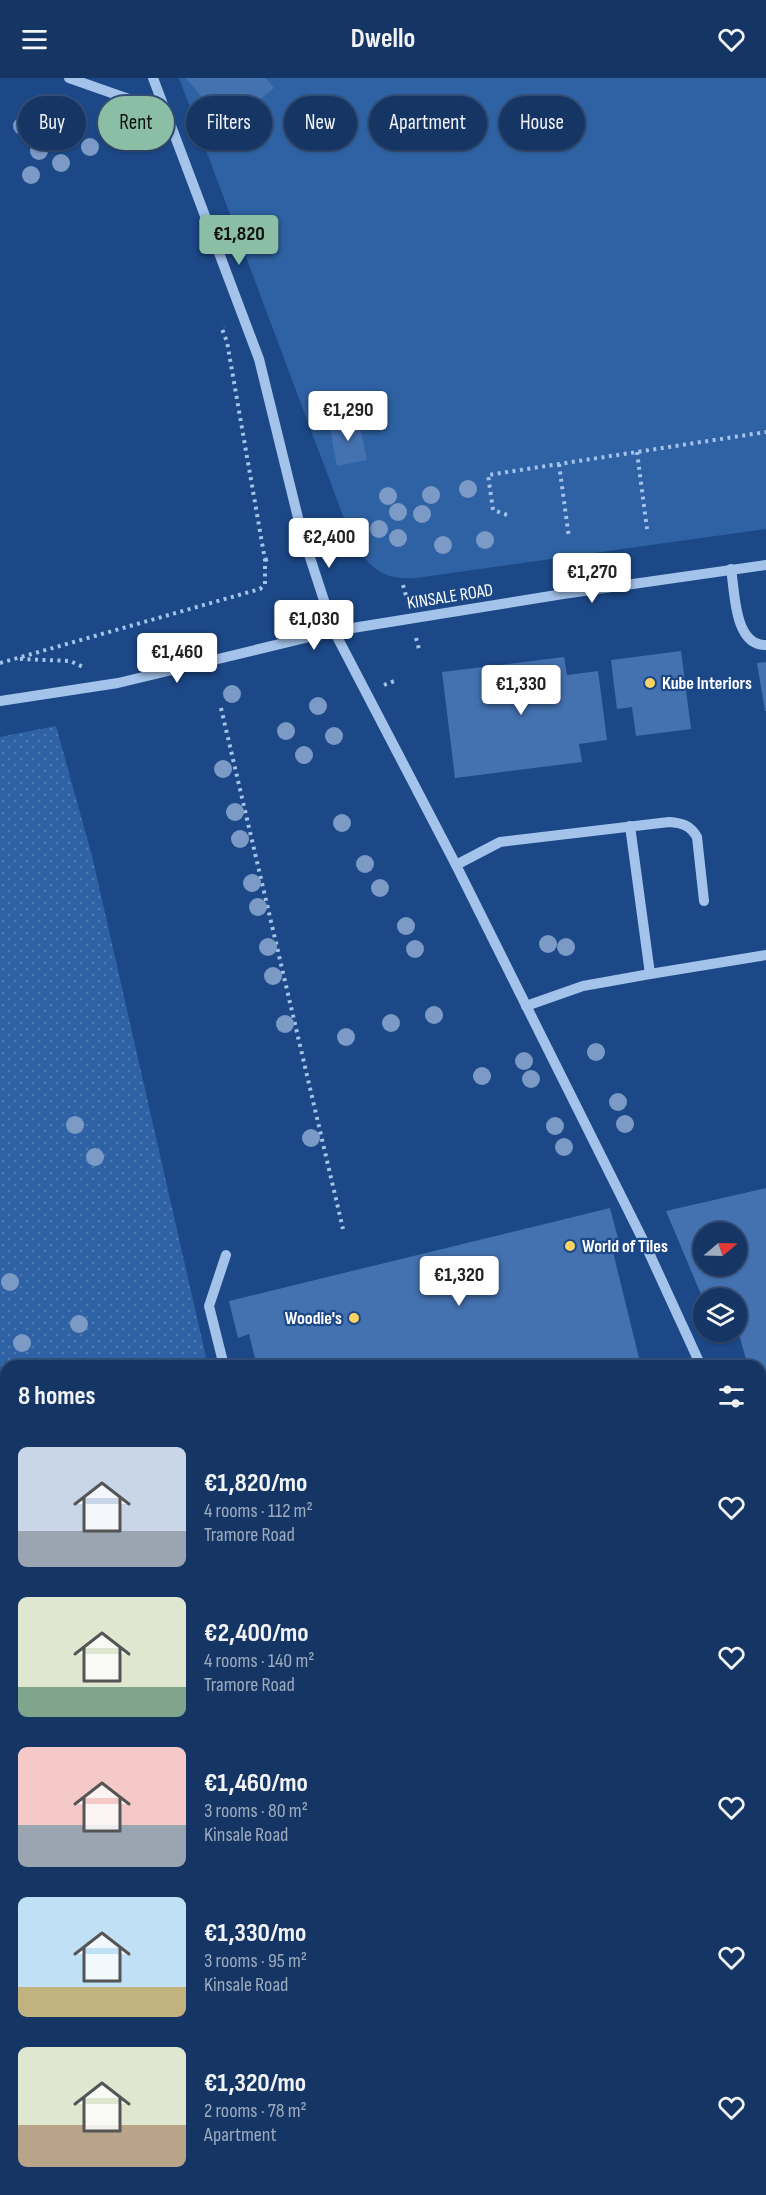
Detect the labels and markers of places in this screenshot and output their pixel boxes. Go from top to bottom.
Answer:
pin: €1,820 [190,215,288,266]
pin: €1,290 [299,391,397,442]
pin: €2,400 [280,518,378,569]
pin: €1,270 [543,553,641,604]
pin: €1,030 [265,600,363,651]
pin: €1,460 [128,633,226,684]
pin: €1,330 [472,665,570,716]
place label: Kube Interiors [662,673,752,694]
marker: Kube Interiors [643,676,657,690]
place label: World of Tiles [582,1236,668,1257]
marker: World of Tiles [563,1239,577,1253]
pin: €1,320 [410,1256,508,1307]
place label: Woodie's [285,1308,342,1329]
marker: Woodie's [347,1311,361,1325]

